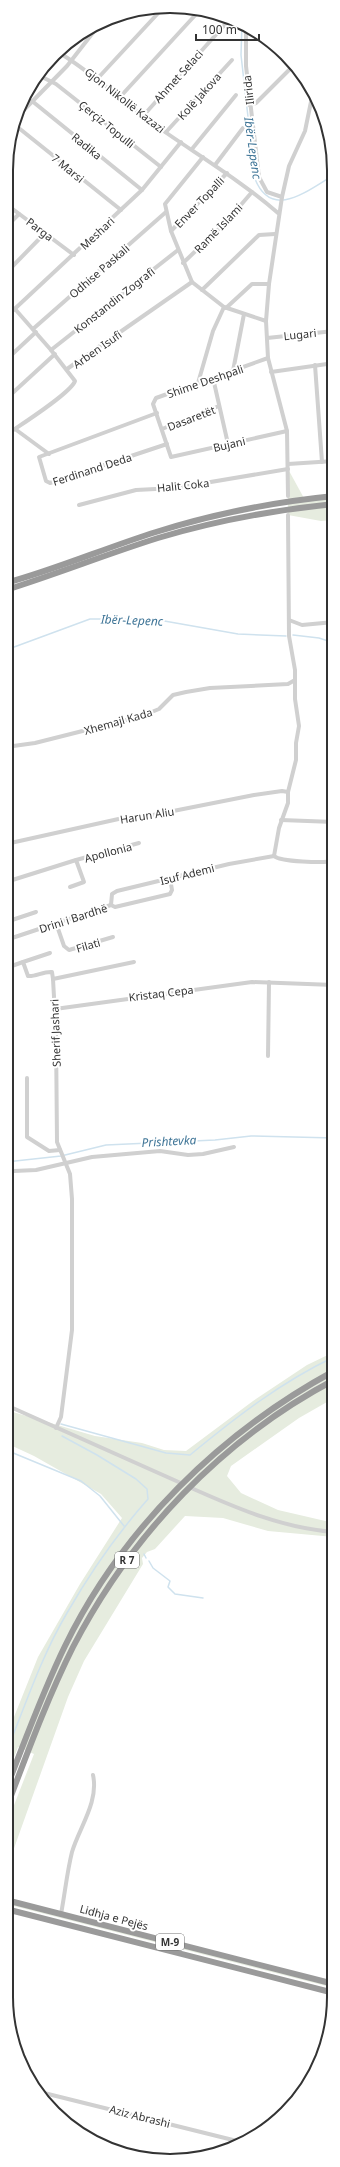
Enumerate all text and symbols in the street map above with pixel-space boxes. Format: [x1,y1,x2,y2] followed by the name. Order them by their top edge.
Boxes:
[196,16,259,42] scale bar
[202,21,237,38] text: 100 m
[150,46,206,106] street label: Ahmet Selaci
[82,64,168,136] street label: Gjon Nikollë Kazazi
[174,69,224,123] street label: Kolë Jakova
[239,74,257,106] street label: Ilirida
[76,97,138,151] street label: Çerçiz Topulli
[240,115,266,181] water label: Ibër-Lepenc
[69,129,105,163] street label: Radika
[49,150,87,186] street label: 7 Marsi
[171,173,227,231] street label: Enver Topalli
[191,200,245,256] street label: Ramë Islami
[77,213,117,253] street label: Meshari
[23,214,57,244] street label: Parga
[66,241,132,301] street label: Odhise Paskali
[71,264,157,336] street label: Konstandin Zografi
[283,325,317,343] street label: Lugari
[70,327,124,371] street label: Arben Isufi
[165,361,245,401] street label: Shime Deshpali
[165,402,217,434] street label: Dasaretët
[211,433,247,455] street label: Bujani
[50,449,134,489] street label: Ferdinand Deda
[156,475,210,495] street label: Halit Coka
[100,610,164,630] water label: Ibër-Lepenc
[82,704,154,738] street label: Xhemajl Kada
[119,803,175,827] street label: Harun Aliu
[83,838,133,866] street label: Apollonia
[158,860,216,888] street label: Isuf Ademi
[37,900,109,936] street label: Drini i Bardhë
[74,934,102,956] street label: Filati
[128,982,194,1004] street label: Kristaq Cepa
[46,999,64,1067] street label: Sherif Jashari
[141,1131,197,1151] water label: Prishtevka
[115,1552,139,1568] road number: R 7
[78,1901,150,1933] street label: Lidhja e Pejës
[156,1934,184,1950] road number: M-9
[108,2101,172,2131] street label: Aziz Abrashi

